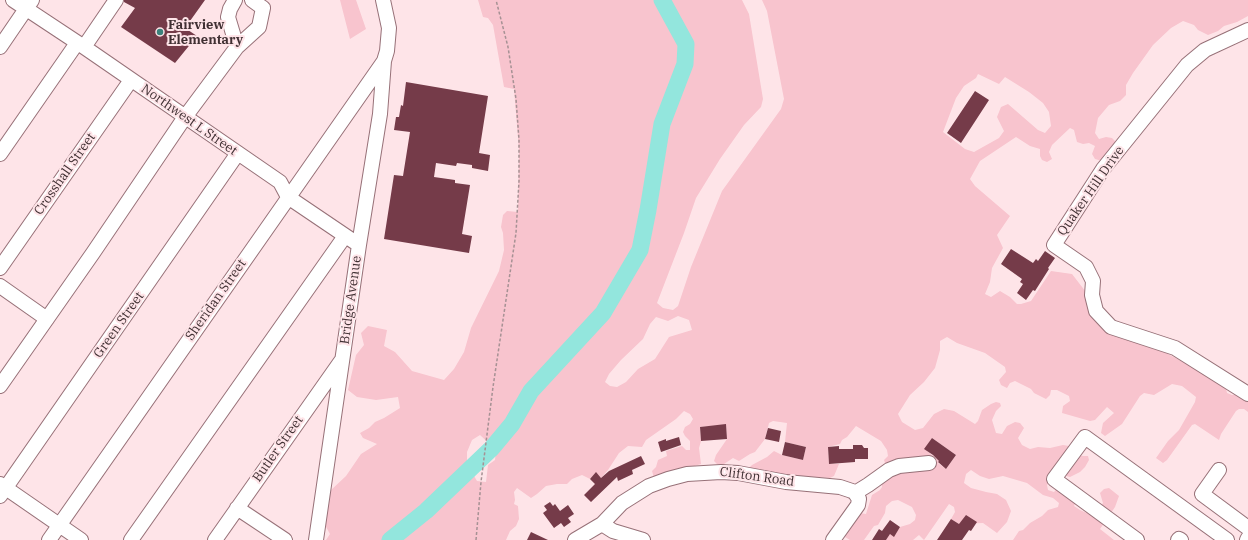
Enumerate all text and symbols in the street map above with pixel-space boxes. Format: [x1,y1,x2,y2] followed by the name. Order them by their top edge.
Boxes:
[168,17,243,48] place label: Fairview Elementary
[155,27,165,37] marker: Fairview Elementary
[138,81,240,159] street label: Northwest L Street
[31,130,99,218] street label: Crosshall Street
[1054,143,1128,239] street label: Quaker Hill Drive
[337,255,365,345] street label: Bridge Avenue
[182,256,250,344] street label: Sheridan Street
[91,289,147,361] street label: Green Street
[249,413,307,485] street label: Butler Street
[719,464,795,490] street label: Clifton Road

